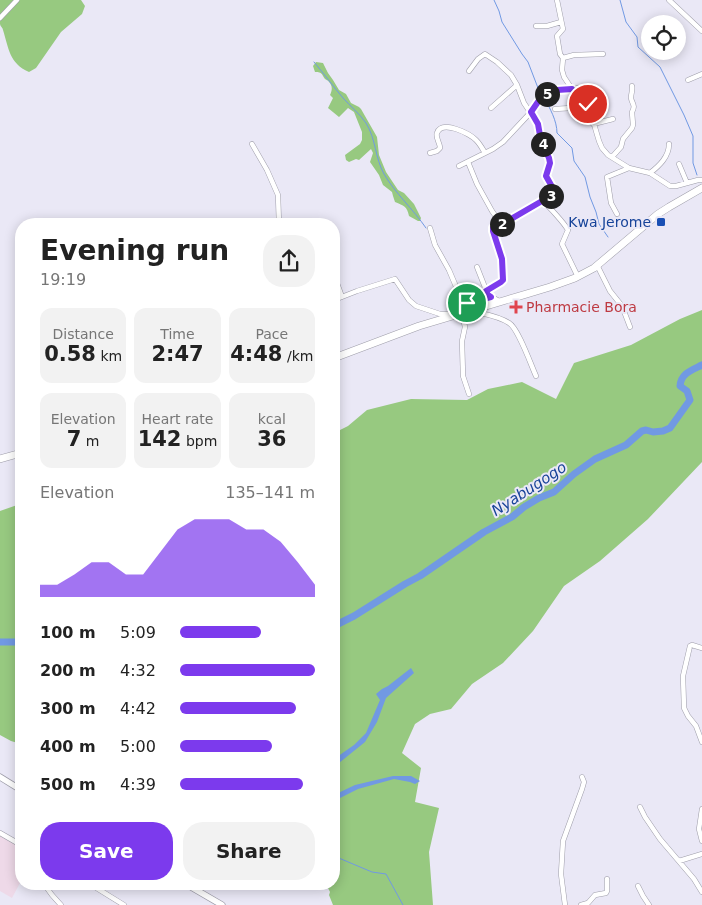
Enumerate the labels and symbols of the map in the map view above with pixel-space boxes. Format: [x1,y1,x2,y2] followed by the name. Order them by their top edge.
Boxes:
[534,82,560,106] pin: 5
[567,83,609,125] pin
[530,132,556,156] pin: 4
[538,184,564,208] pin: 3
[490,212,514,236] pin: 2
[568,214,651,230] place label: Kwa Jerome
[655,216,667,228] marker: Kwa Jerome
[446,282,488,324] pin
[526,299,637,315] place label: Pharmacie Bora
[510,301,522,313] marker: Pharmacie Bora
[488,458,570,520] water label: Nyabugogo

